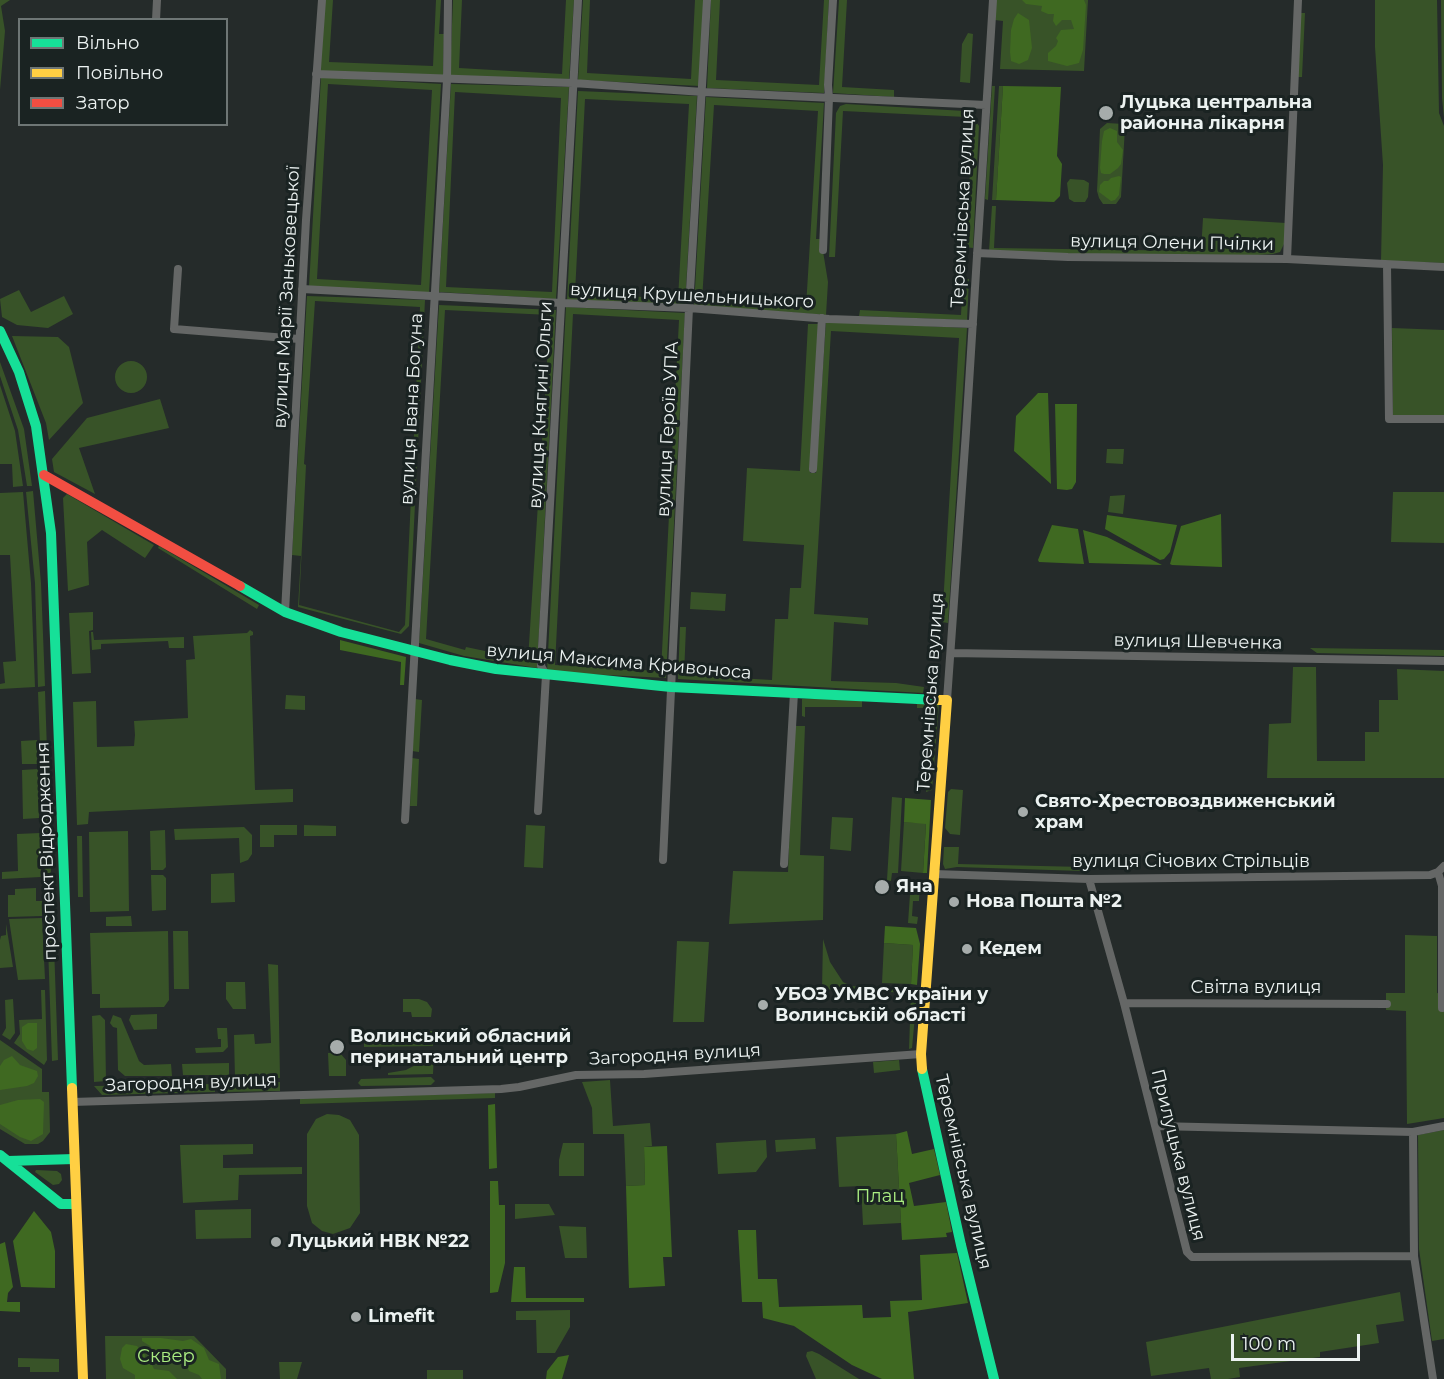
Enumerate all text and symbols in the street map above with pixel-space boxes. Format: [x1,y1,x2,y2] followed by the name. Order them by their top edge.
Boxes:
[18,18,228,126] legend
[76,32,140,54] text: Вільно
[76,62,163,84] text: Повільно
[76,92,130,114] text: Затор
[1120,92,1312,134] place label: Луцька центральна районна лікарня
[1097,104,1115,122] marker: Луцька центральна районна лікарня
[947,108,979,308] street label: Теремнівська вулиця
[269,165,305,429] street label: вулиця Марії Заньковецької
[1070,230,1274,256] street label: вулиця Олени Пчілки
[570,279,814,313] street label: вулиця Крушельницького
[525,301,557,509] street label: вулиця Княгині Ольги
[396,312,428,506] street label: вулиця Івана Богуна
[653,341,683,517] street label: вулиця Героїв УПА
[913,592,949,792] street label: Теремнівська вулиця
[1113,630,1283,654] street label: вулиця Шевченка
[486,640,752,684] street label: вулиця Максима Кривоноса
[32,741,62,961] street label: проспект Відродження
[1035,791,1335,834] place label: Свято-Хрестовоздвиженський храм
[1016,805,1030,819] marker: Свято-Хрестовоздвиженський храм
[1072,851,1310,873] street label: вулиця Січових Стрільців
[896,876,933,898] place label: Яна
[873,878,891,896] marker: Яна
[966,891,1122,913] place label: Нова Пошта №2
[947,895,961,909] marker: Нова Пошта №2
[979,938,1042,960] place label: Кедем
[960,942,974,956] marker: Кедем
[1191,977,1321,999] street label: Світла вулиця
[775,984,988,1026] place label: УБОЗ УМВС України у Волинськiй області
[756,998,770,1012] marker: УБОЗ УМВС України у Волинськiй області
[350,1026,571,1068] place label: Волинський обласний перинатальний центр
[328,1038,346,1056] marker: Волинський обласний перинатальний центр
[589,1040,761,1070] street label: Загородня вулиця
[1146,1067,1210,1243] street label: Прилуцька вулиця
[105,1069,277,1097] street label: Загородня вулиця
[930,1072,996,1272] street label: Теремнівська вулиця
[855,1186,905,1208] park label: Плац
[288,1231,469,1253] place label: Луцький НВК №22
[269,1235,283,1249] marker: Луцький НВК №22
[368,1306,435,1328] place label: Limefit
[349,1310,363,1324] marker: Limefit
[1234,1322,1363,1360] scale bar
[1242,1333,1296,1355] text: 100 m
[137,1346,195,1368] park label: Сквер

